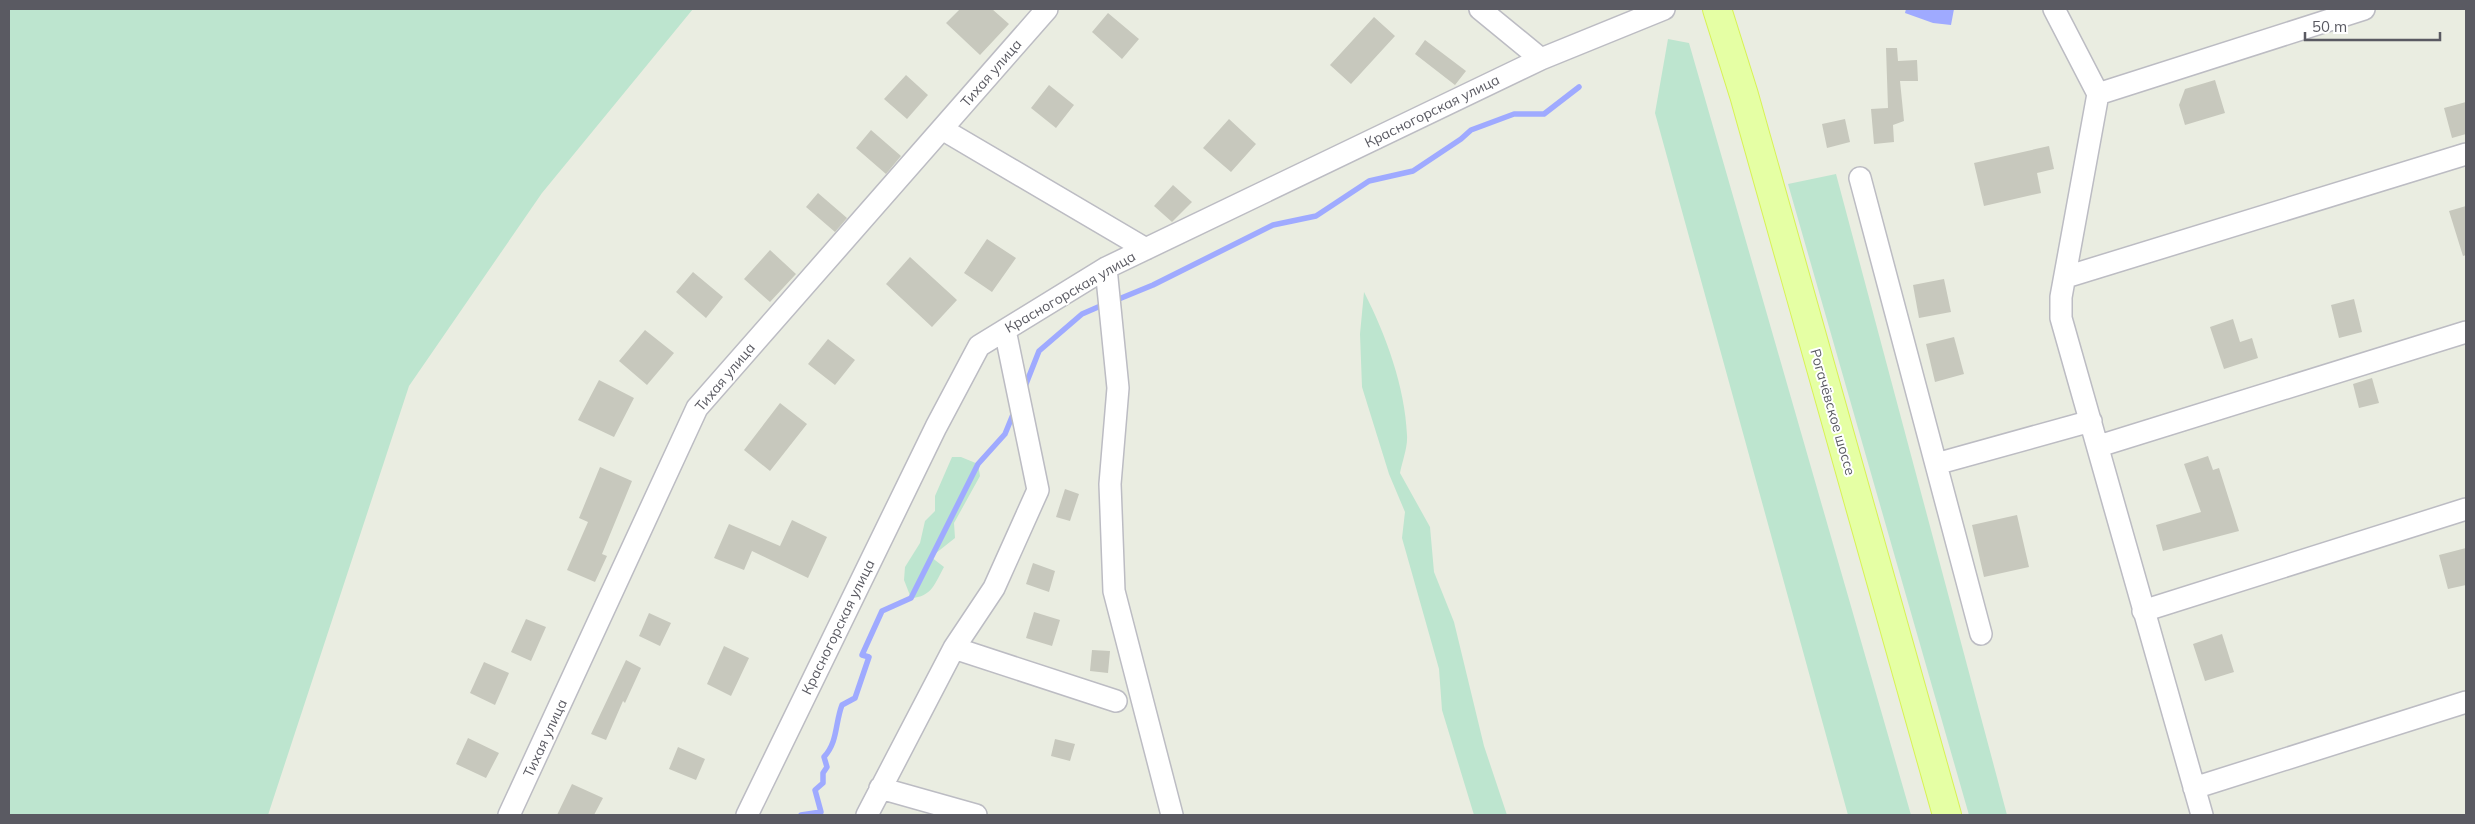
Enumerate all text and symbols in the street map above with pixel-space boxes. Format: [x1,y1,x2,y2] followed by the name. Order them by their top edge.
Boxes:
[2305,10,2440,42] scale bar
[2312,17,2347,36] text: 50 m
[957,35,1025,111] street label: Тихая улица
[1362,70,1502,152] street label: Красногорская улица
[1001,247,1139,337] street label: Красногорская улица
[691,339,759,415] street label: Тихая улица
[1806,347,1860,478] street label: Рогачёвское шоссе
[797,557,879,697] street label: Красногорская улица
[519,696,571,780] street label: Тихая улица

